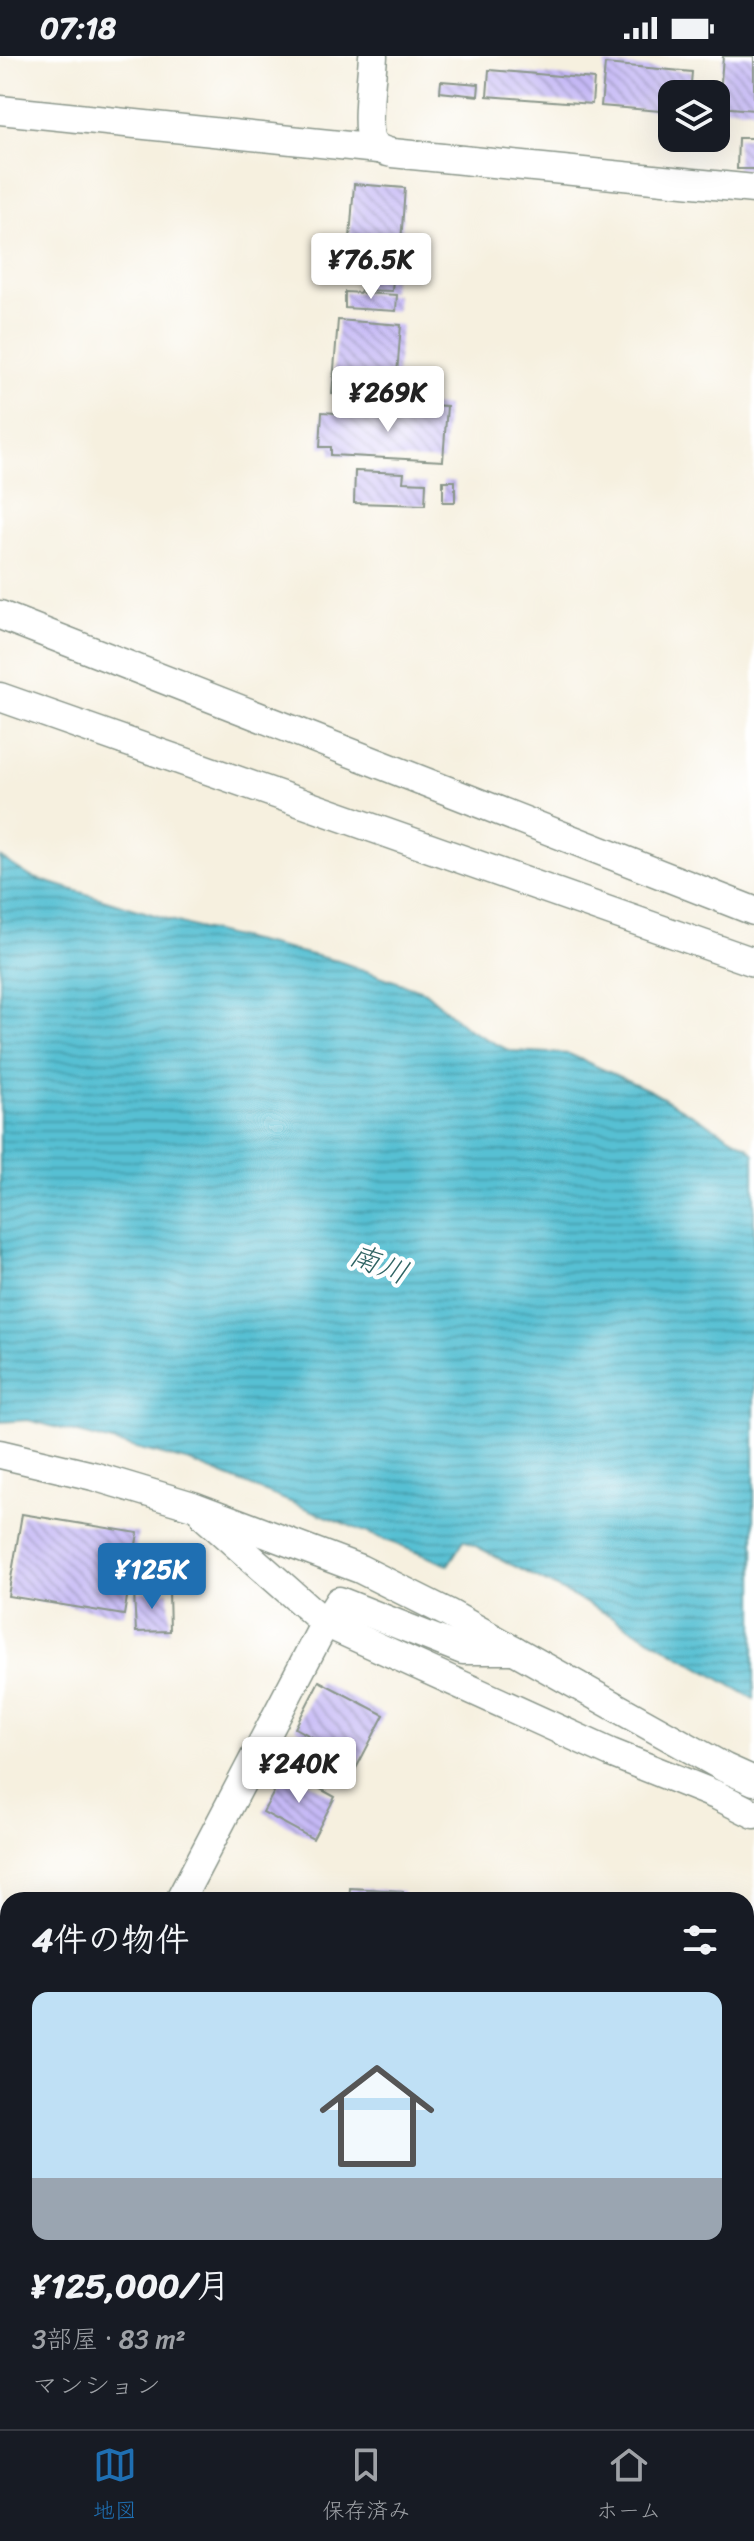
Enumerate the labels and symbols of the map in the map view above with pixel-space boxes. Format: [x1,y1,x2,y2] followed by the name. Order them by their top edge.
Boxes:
[306,233,436,301] pin: ¥76.5K
[332,366,444,434] pin: ¥269K
[341,1228,417,1300] water label: 南川
[96,1543,208,1611] pin: ¥125K
[243,1737,355,1805] pin: ¥240K

